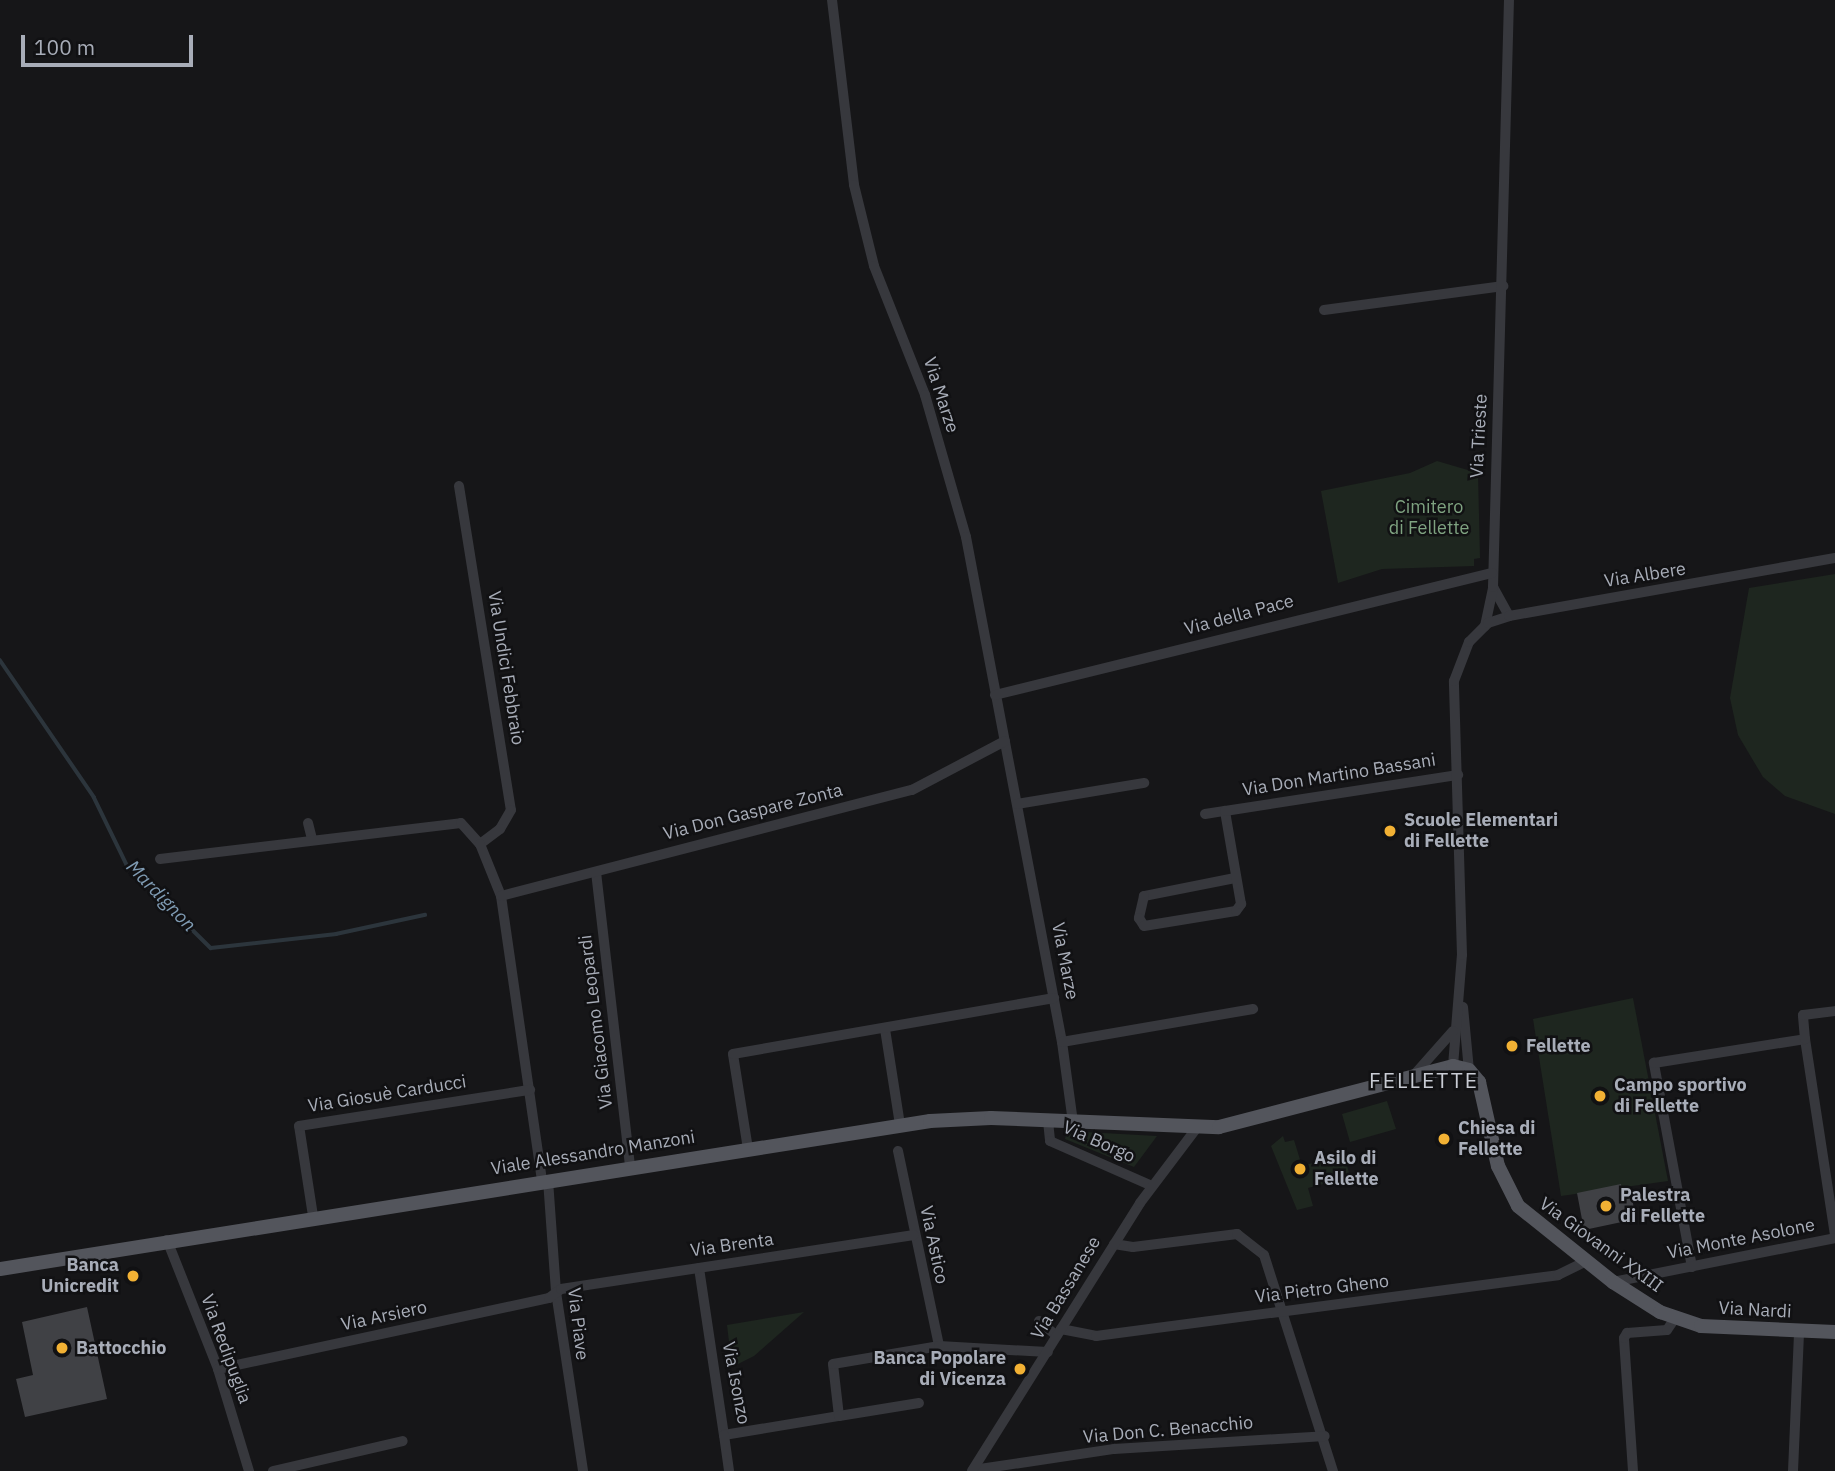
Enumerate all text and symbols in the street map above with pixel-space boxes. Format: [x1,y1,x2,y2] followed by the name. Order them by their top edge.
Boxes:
[24,21,196,65] scale bar
[34,33,95,61] text: 100 m
[919,354,963,436] street label: Via Marze
[1466,393,1492,479] street label: Via Trieste
[1389,497,1469,540] park label: Cimitero di Fellette
[1603,558,1687,592] street label: Via Albere
[483,589,529,747] street label: Via Undici Febbraio
[1182,590,1296,640] street label: Via della Pace
[1241,749,1437,801] street label: Via Don Martino Bassani
[661,779,845,845] street label: Via Don Gaspare Zonta
[1404,810,1558,852] place label: Scuole Elementari di Fellette
[1382,823,1398,839] marker: Scuole Elementari di Fellette
[121,856,201,936] water label: Mardignon
[1047,921,1083,1001] street label: Via Marze
[575,934,617,1110] street label: Via Giacomo Leopardi
[1526,1035,1591,1057] place label: Fellette
[1504,1038,1520,1054] marker: Fellette
[1370,1067,1478,1093] district label: FELLETTE
[306,1071,468,1117] street label: Via Giosuè Carducci
[1614,1075,1747,1118] place label: Campo sportivo di Fellette
[1592,1088,1608,1104] marker: Campo sportivo di Fellette
[1060,1117,1138,1167] street label: Via Borgo
[1458,1118,1535,1160] place label: Chiesa di Fellette
[489,1126,697,1180] street label: Viale Alessandro Manzoni
[1436,1131,1452,1147] marker: Chiesa di Fellette
[1314,1148,1379,1190] place label: Asilo di Fellette
[1292,1161,1308,1177] marker: Asilo di Fellette
[1620,1185,1705,1228] place label: Palestra di Fellette
[1535,1193,1667,1297] street label: Via Giovanni XXIII
[1598,1198,1614,1214] marker: Palestra di Fellette
[915,1204,953,1286] street label: Via Astico
[1665,1214,1817,1264] street label: Via Monte Asolone
[689,1228,775,1262] street label: Via Brenta
[1027,1233,1105,1343] street label: Via Bassanese
[41,1255,119,1298] place label: Banca Unicredit
[125,1268,141,1284] marker: Banca Unicredit
[1254,1270,1390,1308] street label: Via Pietro Gheno
[563,1287,593,1361] street label: Via Piave
[196,1291,256,1407] street label: Via Redipuglia
[339,1296,429,1336] street label: Via Arsiero
[1718,1297,1792,1323] street label: Via Nardi
[76,1337,166,1359] place label: Battocchio
[54,1340,70,1356] marker: Battocchio
[717,1340,755,1426] street label: Via Isonzo
[874,1348,1006,1390] place label: Banca Popolare di Vicenza
[1012,1361,1028,1377] marker: Banca Popolare di Vicenza
[1082,1412,1254,1448] street label: Via Don C. Benacchio

